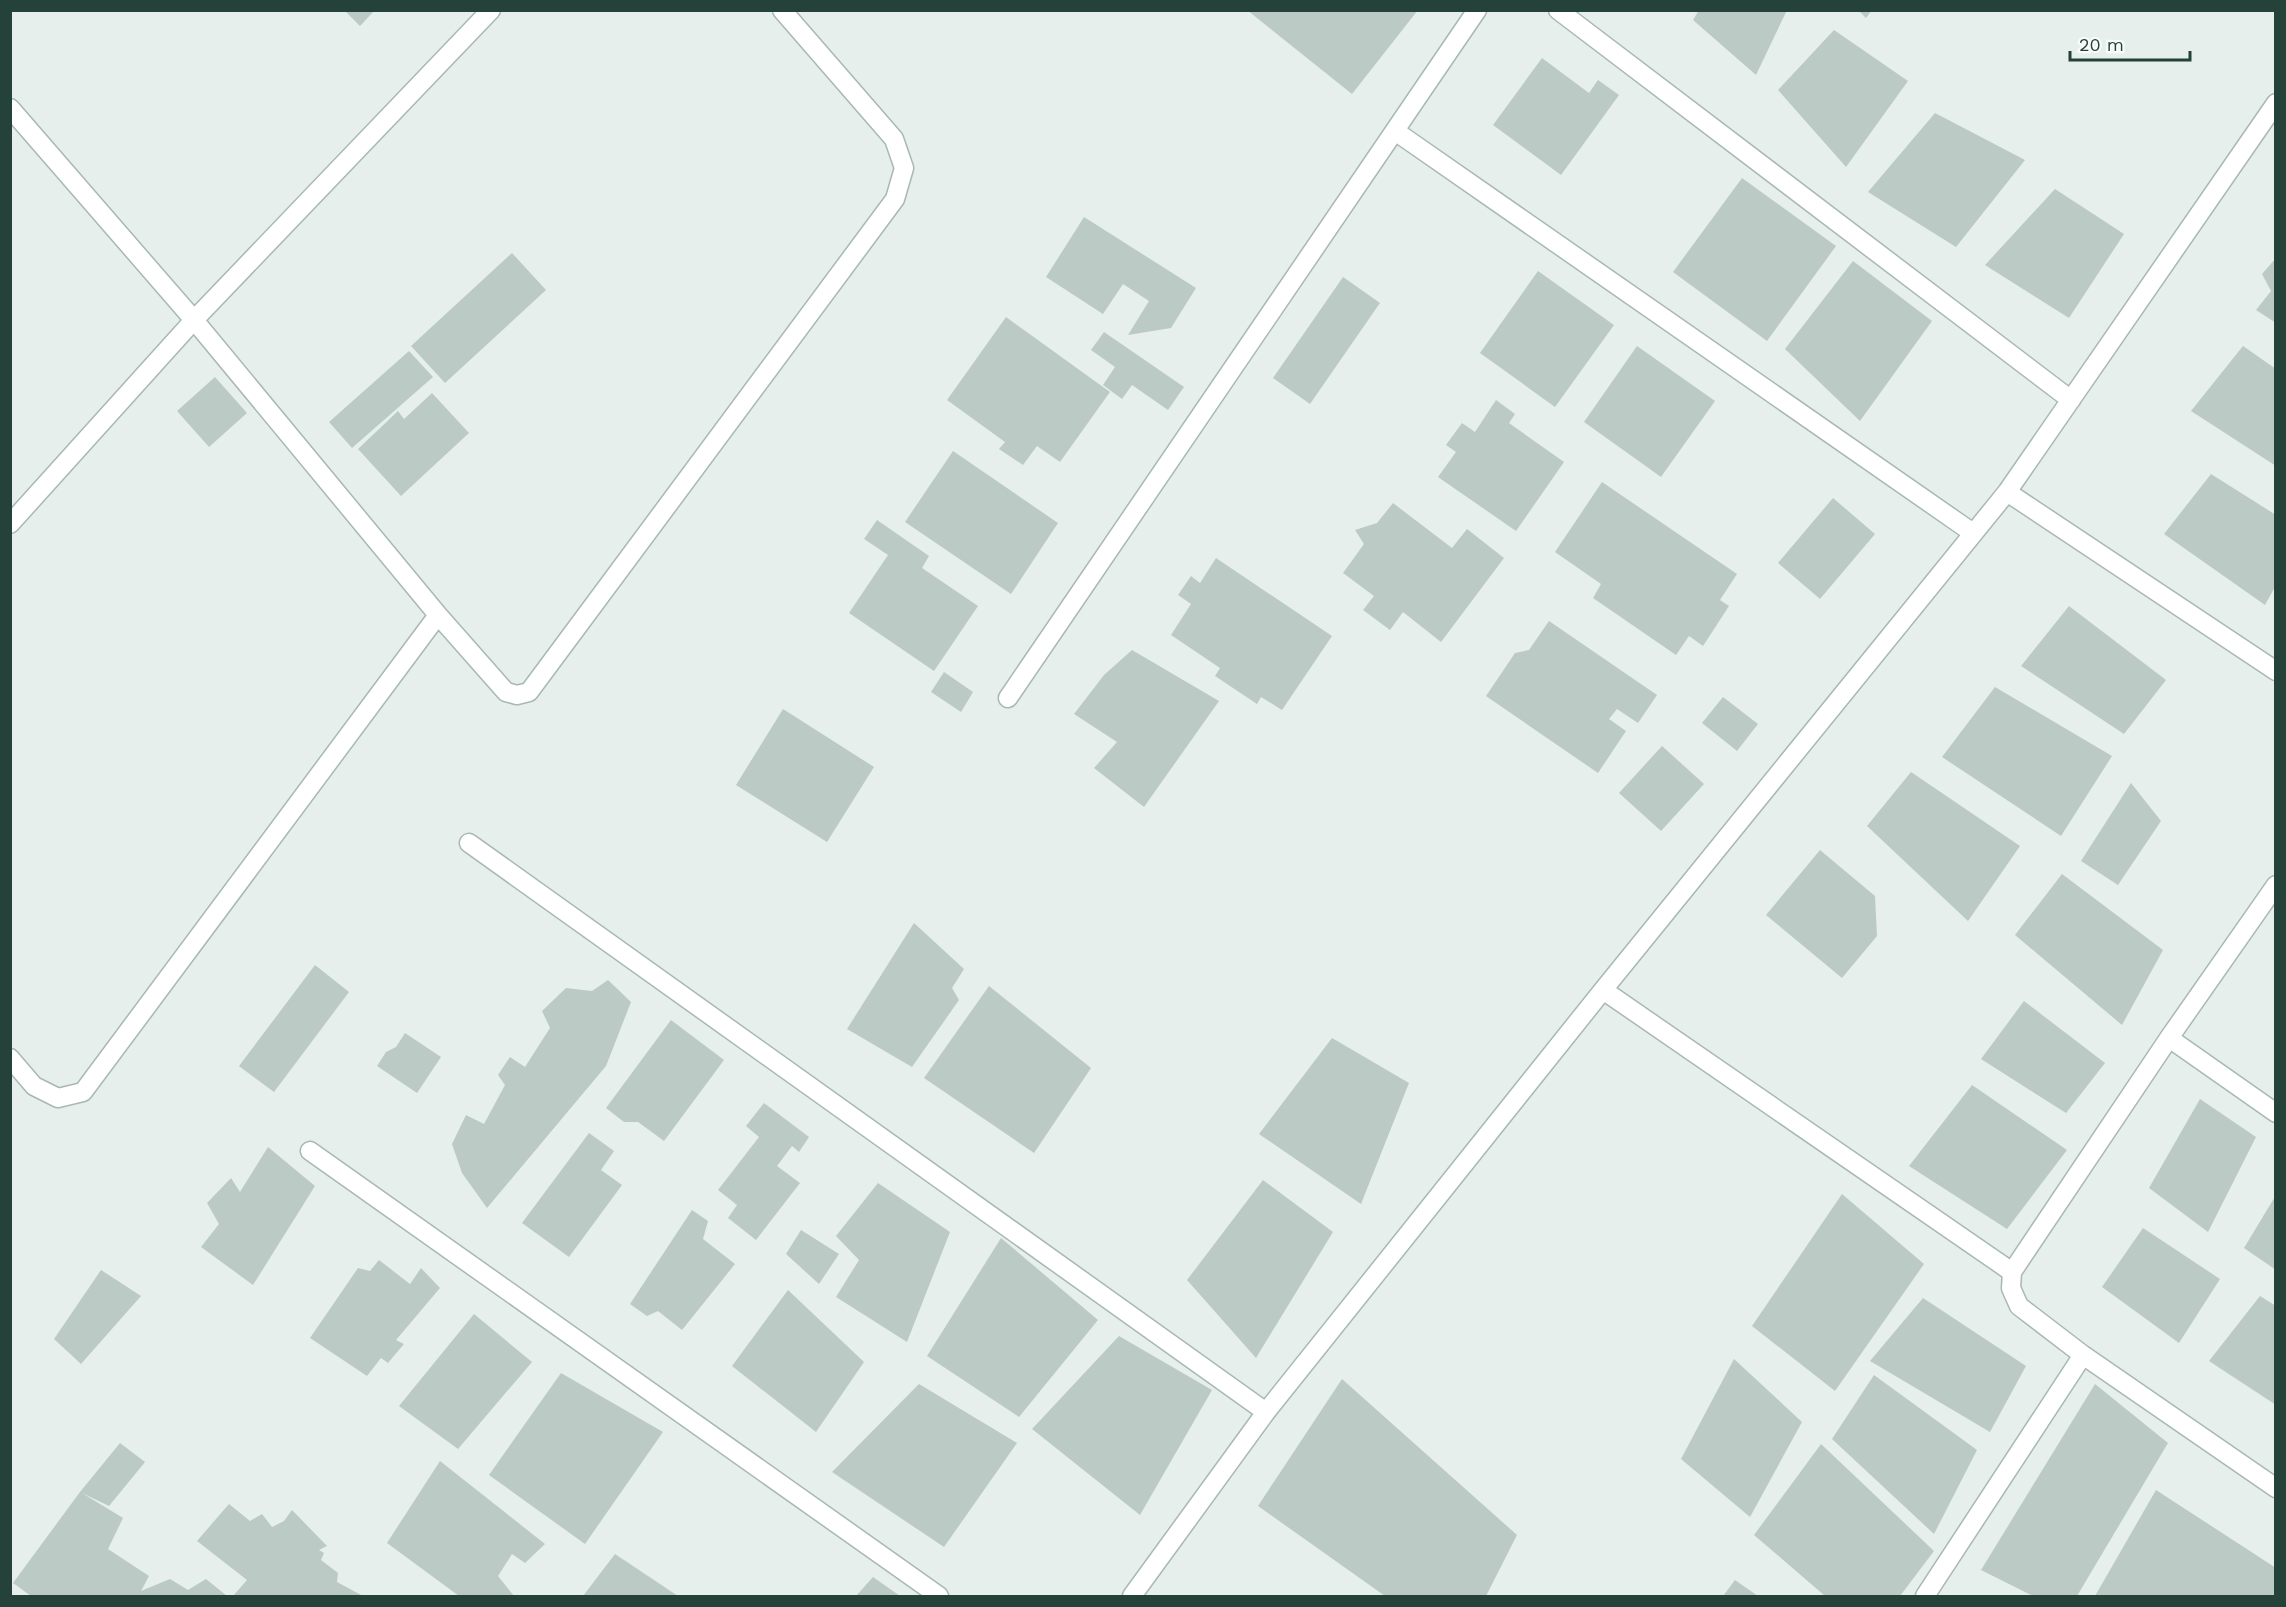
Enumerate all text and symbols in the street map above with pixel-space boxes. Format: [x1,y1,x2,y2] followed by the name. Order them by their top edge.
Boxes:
[2070,24,2190,62] scale bar
[2079,34,2124,55] text: 20 m

